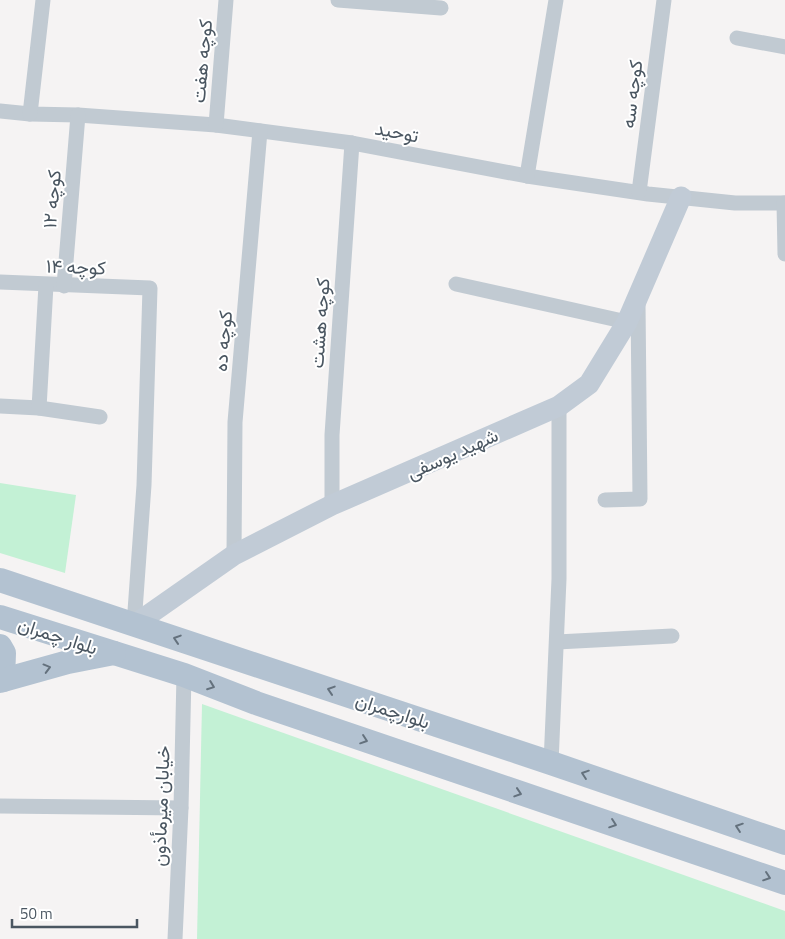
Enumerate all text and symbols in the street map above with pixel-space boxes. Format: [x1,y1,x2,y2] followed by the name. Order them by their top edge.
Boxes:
[183,18,219,104] street label: کوچه هفت
[612,58,650,130] street label: کوچه سه
[373,113,422,149] street label: توحید
[34,168,68,230] street label: کوچه ۱۲
[46,250,106,282] street label: کوچه ۱۴
[301,277,337,369] street label: کوچه هشت
[205,309,239,373] street label: کوچه ده
[401,420,503,486] street label: شهید یوسفی
[14,609,102,661] street label: بلوار چمران
[173,635,182,645] one-way arrow
[42,663,51,674] one-way arrow
[206,679,215,690] one-way arrow
[352,684,434,736] street label: بلوارچمران
[328,686,336,696] one-way arrow
[360,734,368,744] one-way arrow
[143,745,177,867] street label: خیابان میرمأذون
[581,770,590,780] one-way arrow
[513,787,522,797] one-way arrow
[608,818,617,828] one-way arrow
[735,823,744,833] one-way arrow
[762,871,770,881] one-way arrow
[12,896,138,928] scale bar
[20,902,53,925] text: 50 m

